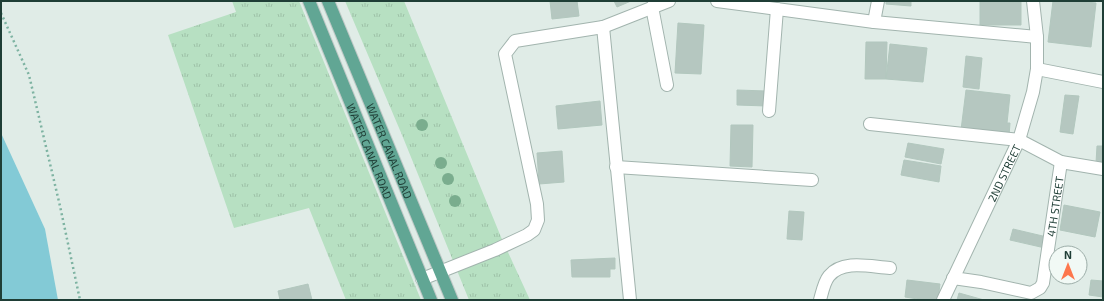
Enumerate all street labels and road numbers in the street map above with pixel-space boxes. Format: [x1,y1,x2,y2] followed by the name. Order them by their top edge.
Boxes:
[345,100,395,200] street label: WATER CANAL ROAD
[365,100,417,200] street label: WATER CANAL ROAD
[984,141,1023,203] street label: 2ND STREET
[1043,175,1065,238] street label: 4TH STREET

